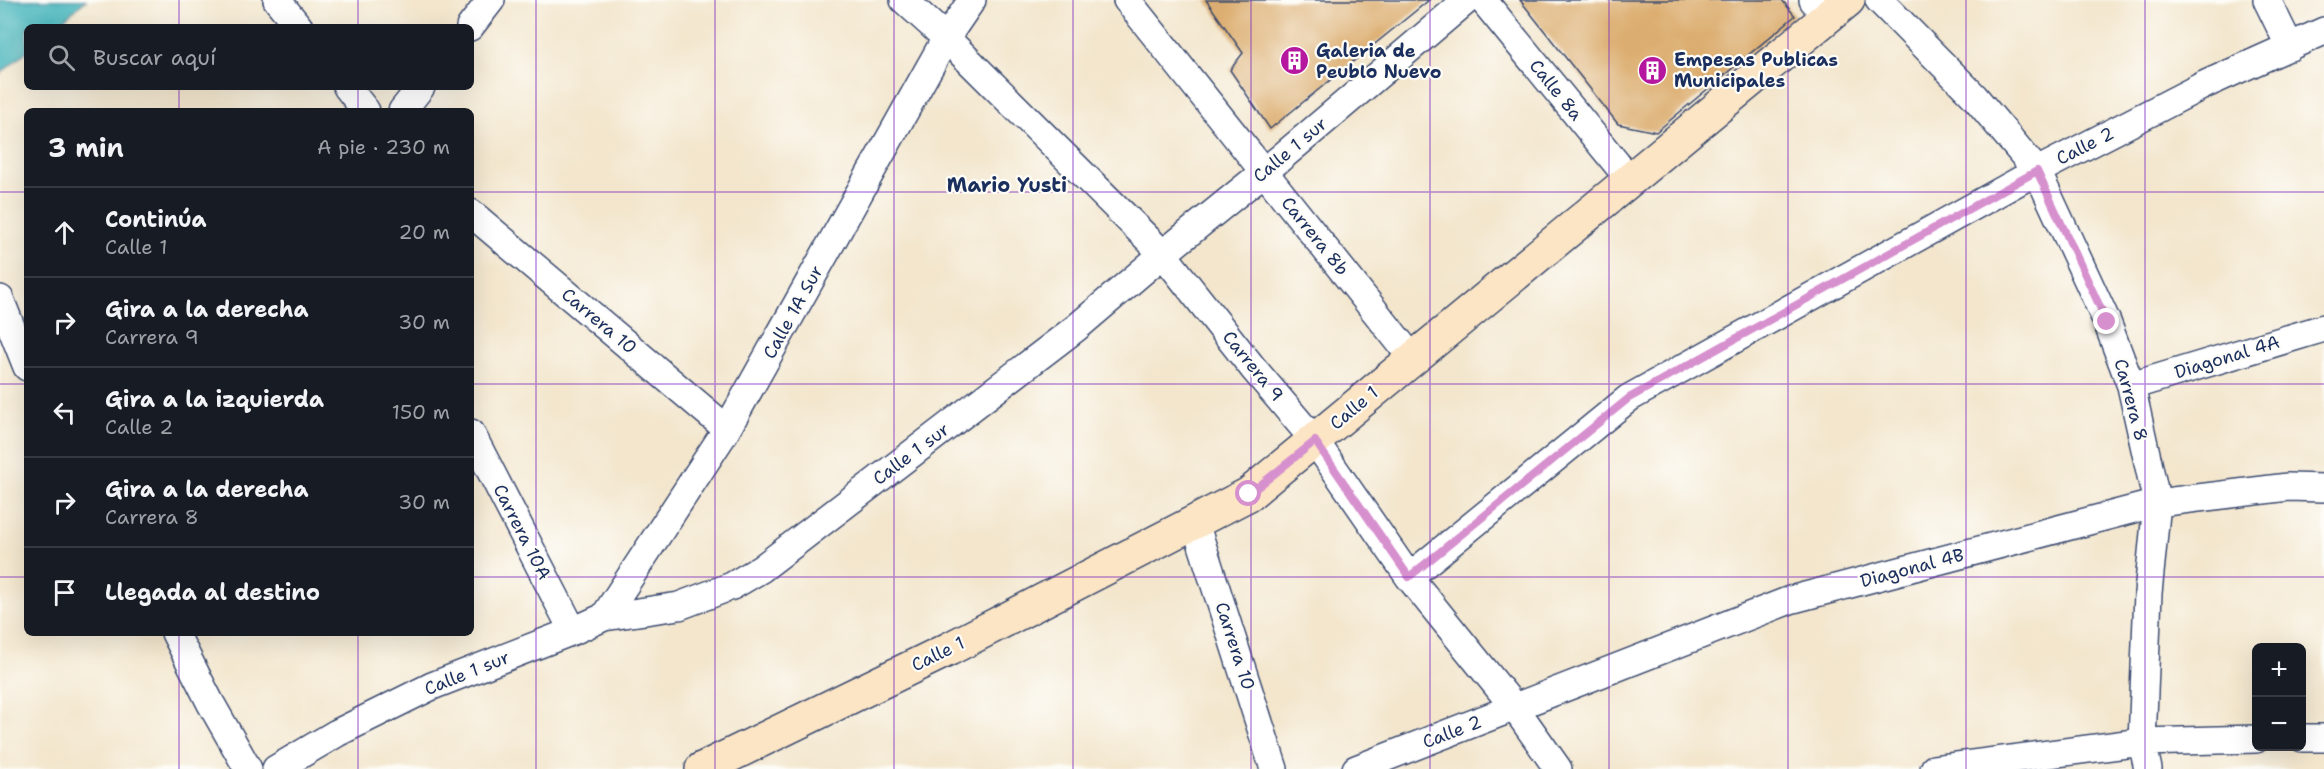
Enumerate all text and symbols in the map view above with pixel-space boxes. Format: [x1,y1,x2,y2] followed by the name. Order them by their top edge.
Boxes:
[24,24,474,90] search box
[1316,39,1442,84] place label: Galeria de Peublo Nuevo
[45,41,78,74] icon: search
[93,43,216,72] text: Buscar aquí
[1279,45,1311,77] building icon: Galeria de Peublo Nuevo
[1674,48,1838,93] place label: Empesas Publicas Municipales
[1524,54,1588,126] street label: Calle 8a
[1637,54,1669,86] building icon: Empesas Publicas Municipales
[1248,112,1332,188] street label: Calle 1 sur
[2052,121,2118,171] street label: Calle 2
[48,130,124,165] text: 3 min
[317,134,450,160] text: A pie · 230 m
[947,172,1067,198] district label: Mario Yusti
[1276,192,1354,280] street label: Carrera 8b
[105,205,207,234] text: Continúa
[48,216,81,249] icon: ahead
[399,219,450,245] text: 20 m
[105,234,168,260] text: Calle 1
[757,261,829,363] street label: Calle 1A Sur
[556,282,642,360] street label: Carrera 10
[105,295,309,324] text: Gira a la derecha
[48,306,81,339] icon: right
[2093,308,2119,334] route end
[398,309,450,335] text: 30 m
[105,324,199,350] text: Carrera 9
[1217,326,1289,406] street label: Carrera 9
[2171,330,2283,384] street label: Diagonal 4A
[2108,356,2154,444] street label: Carrera 8
[1325,381,1383,435] street label: Calle 1
[105,385,324,414] text: Gira a la izquierda
[48,396,81,429] icon: left
[392,399,450,425] text: 150 m
[105,414,173,440] text: Calle 2
[868,417,954,491] street label: Calle 1 sur
[105,475,309,504] text: Gira a la derecha
[488,480,556,584] street label: Carrera 10A
[1235,480,1261,506] route start
[48,486,81,519] icon: right
[398,489,450,515] text: 30 m
[105,504,199,530] text: Carrera 8
[1858,543,1966,593] street label: Diagonal 4B
[48,576,81,609] icon: arrive
[105,578,320,607] text: Llegada al destino
[1209,599,1261,693] street label: Carrera 10
[907,631,969,677] street label: Calle 1
[2252,643,2306,751] map controls
[2252,643,2306,697] button: +
[421,645,513,701] street label: Calle 1 sur
[2252,697,2306,751] button: −
[1419,710,1485,754] street label: Calle 2

